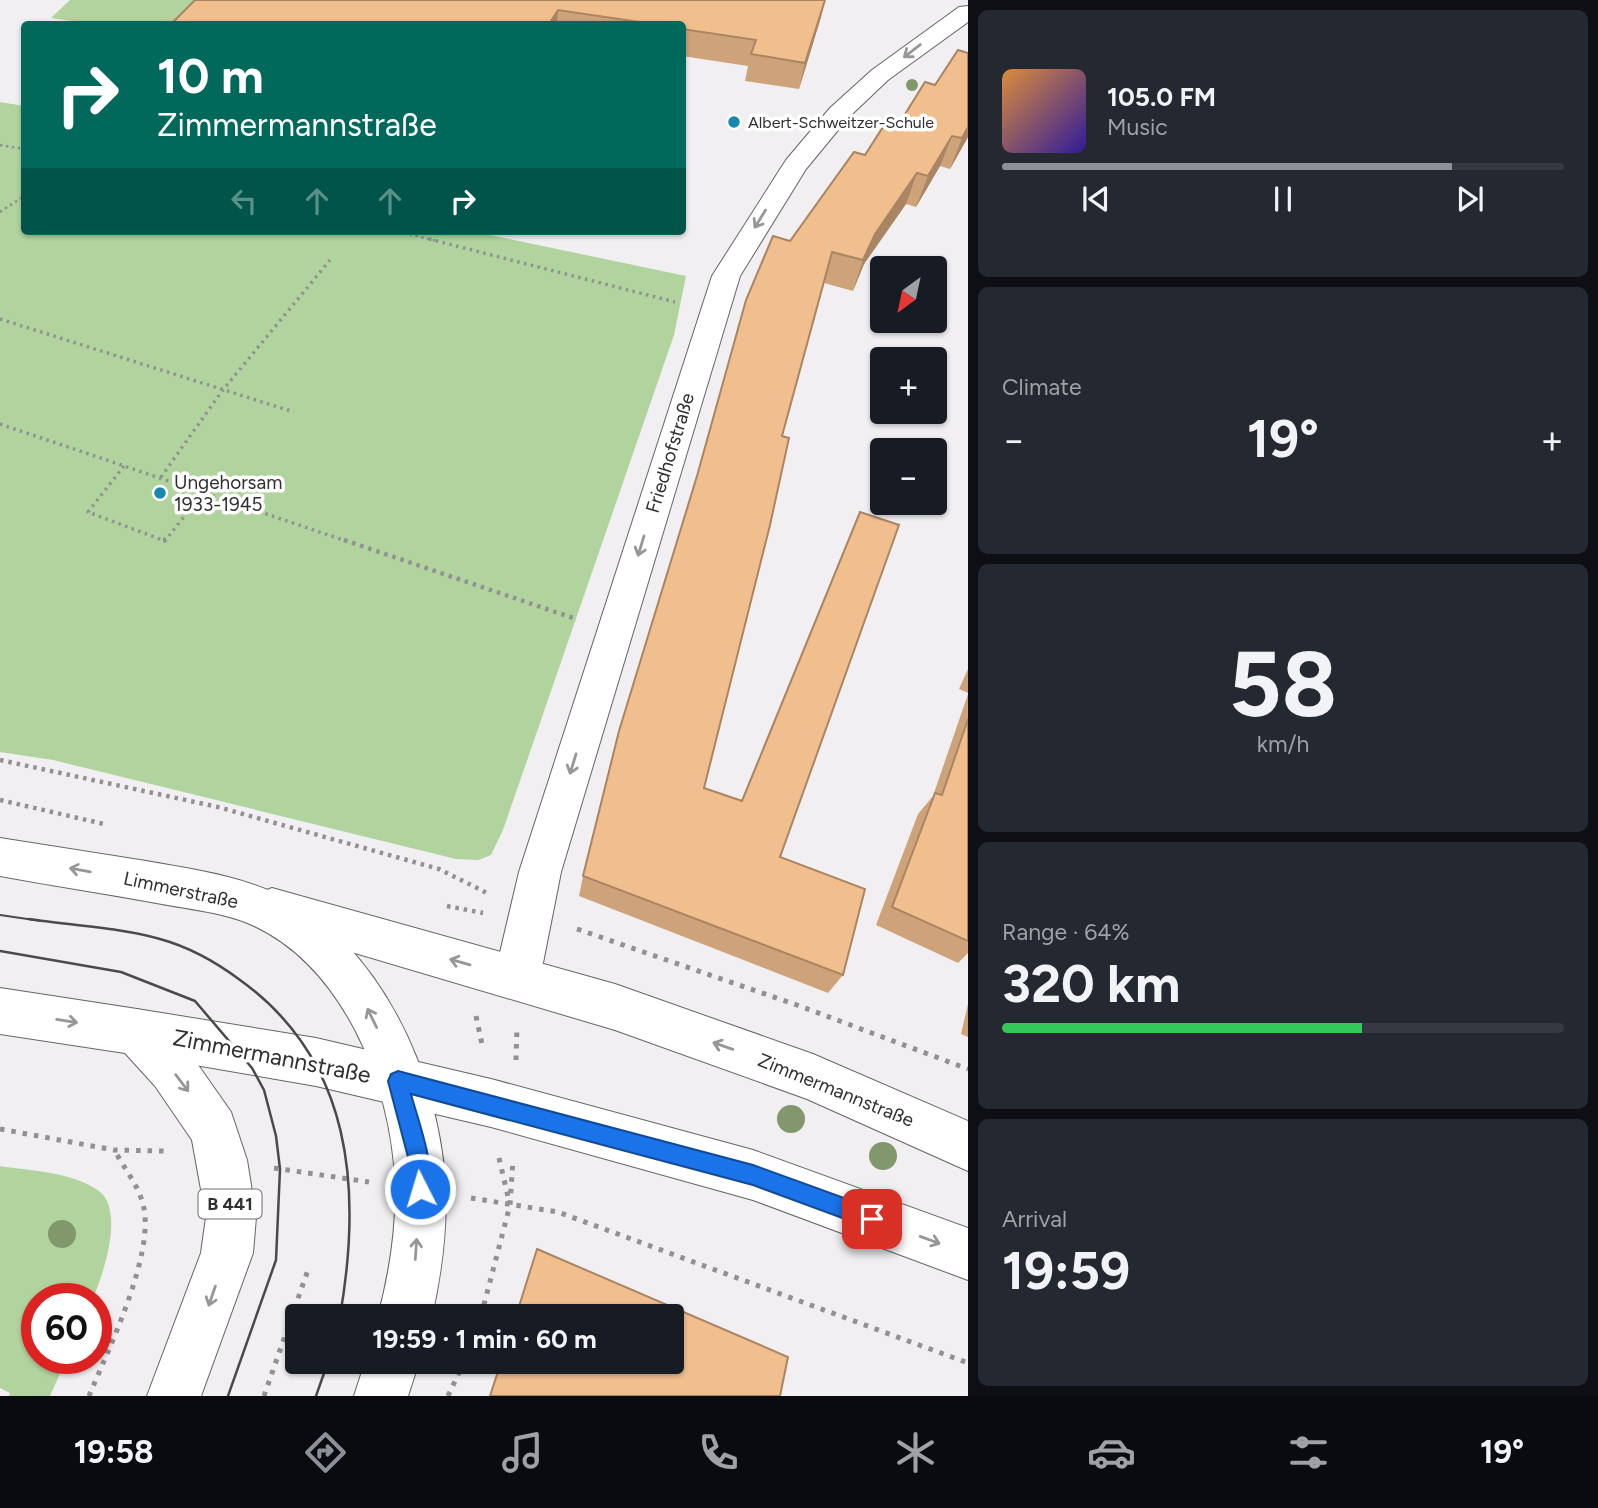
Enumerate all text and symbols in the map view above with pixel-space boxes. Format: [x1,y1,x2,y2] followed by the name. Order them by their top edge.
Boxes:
[903,44,921,59] one-way arrow
[157,46,264,105] text: 10 m
[42,49,133,140] icon: right
[1107,81,1216,113] text: 105.0 FM
[157,106,437,144] text: Zimmermannstraße
[748,113,934,132] place label: Albert-Schweitzer-Schule
[1107,113,1168,141] text: Music
[726,114,742,130] marker: Albert-Schweitzer-Schule
[1077,180,1115,218] icon: previous
[1264,180,1302,218] icon: pause
[1451,180,1489,218] icon: next
[225,182,263,220] icon: left
[298,182,336,220] icon: ahead
[371,182,409,220] icon: ahead
[444,182,482,220] icon: right
[753,209,768,228] one-way arrow
[870,256,947,332] north arrow
[870,256,947,515] map controls
[870,347,947,424] button: +
[1002,373,1081,401] text: Climate
[641,390,699,516] street label: Friedhofstraße
[1247,408,1319,470] text: 19°
[1002,417,1026,463] text: −
[1540,417,1564,463] text: +
[870,438,947,515] button: −
[174,471,282,516] place label: Ungehorsam 1933-1945
[152,485,168,501] marker: Ungehorsam 1933-1945
[633,535,646,557] one-way arrow
[1229,630,1337,739] text: 58
[1257,730,1309,758] text: km/h
[566,752,579,774] one-way arrow
[69,863,91,876] one-way arrow
[122,867,240,913] street label: Limmerstraße
[1002,918,1130,946] text: Range · 64%
[1002,953,1180,1015] text: 320 km
[449,955,472,968] one-way arrow
[364,1008,378,1029] one-way arrow
[56,1015,78,1028] one-way arrow
[171,1023,373,1089] street label: Zimmermannstraße
[713,1039,735,1051] one-way arrow
[755,1048,917,1132] street label: Zimmermannstraße
[175,1073,190,1091] one-way arrow
[383,1152,457,1226] position arrow
[842,1189,902,1249] pin
[198,1190,262,1218] road number: B 441
[853,1200,891,1238] icon: arrive
[1002,1205,1067,1233] text: Arrival
[918,1234,940,1247] one-way arrow
[410,1238,423,1261] one-way arrow
[1002,1240,1130,1302] text: 19:59
[21,1283,112,1374] speed limit sign: 60
[205,1284,217,1306] one-way arrow
[372,1323,597,1355] text: 19:59 · 1 min · 60 m
[301,1428,350,1477] icon: directions
[498,1428,547,1477] icon: music
[694,1428,743,1477] icon: phone
[891,1428,940,1477] icon: climate
[1087,1428,1136,1477] icon: car
[1284,1428,1333,1477] icon: filters
[74,1433,154,1471] text: 19:58
[1480,1433,1524,1471] text: 19°

